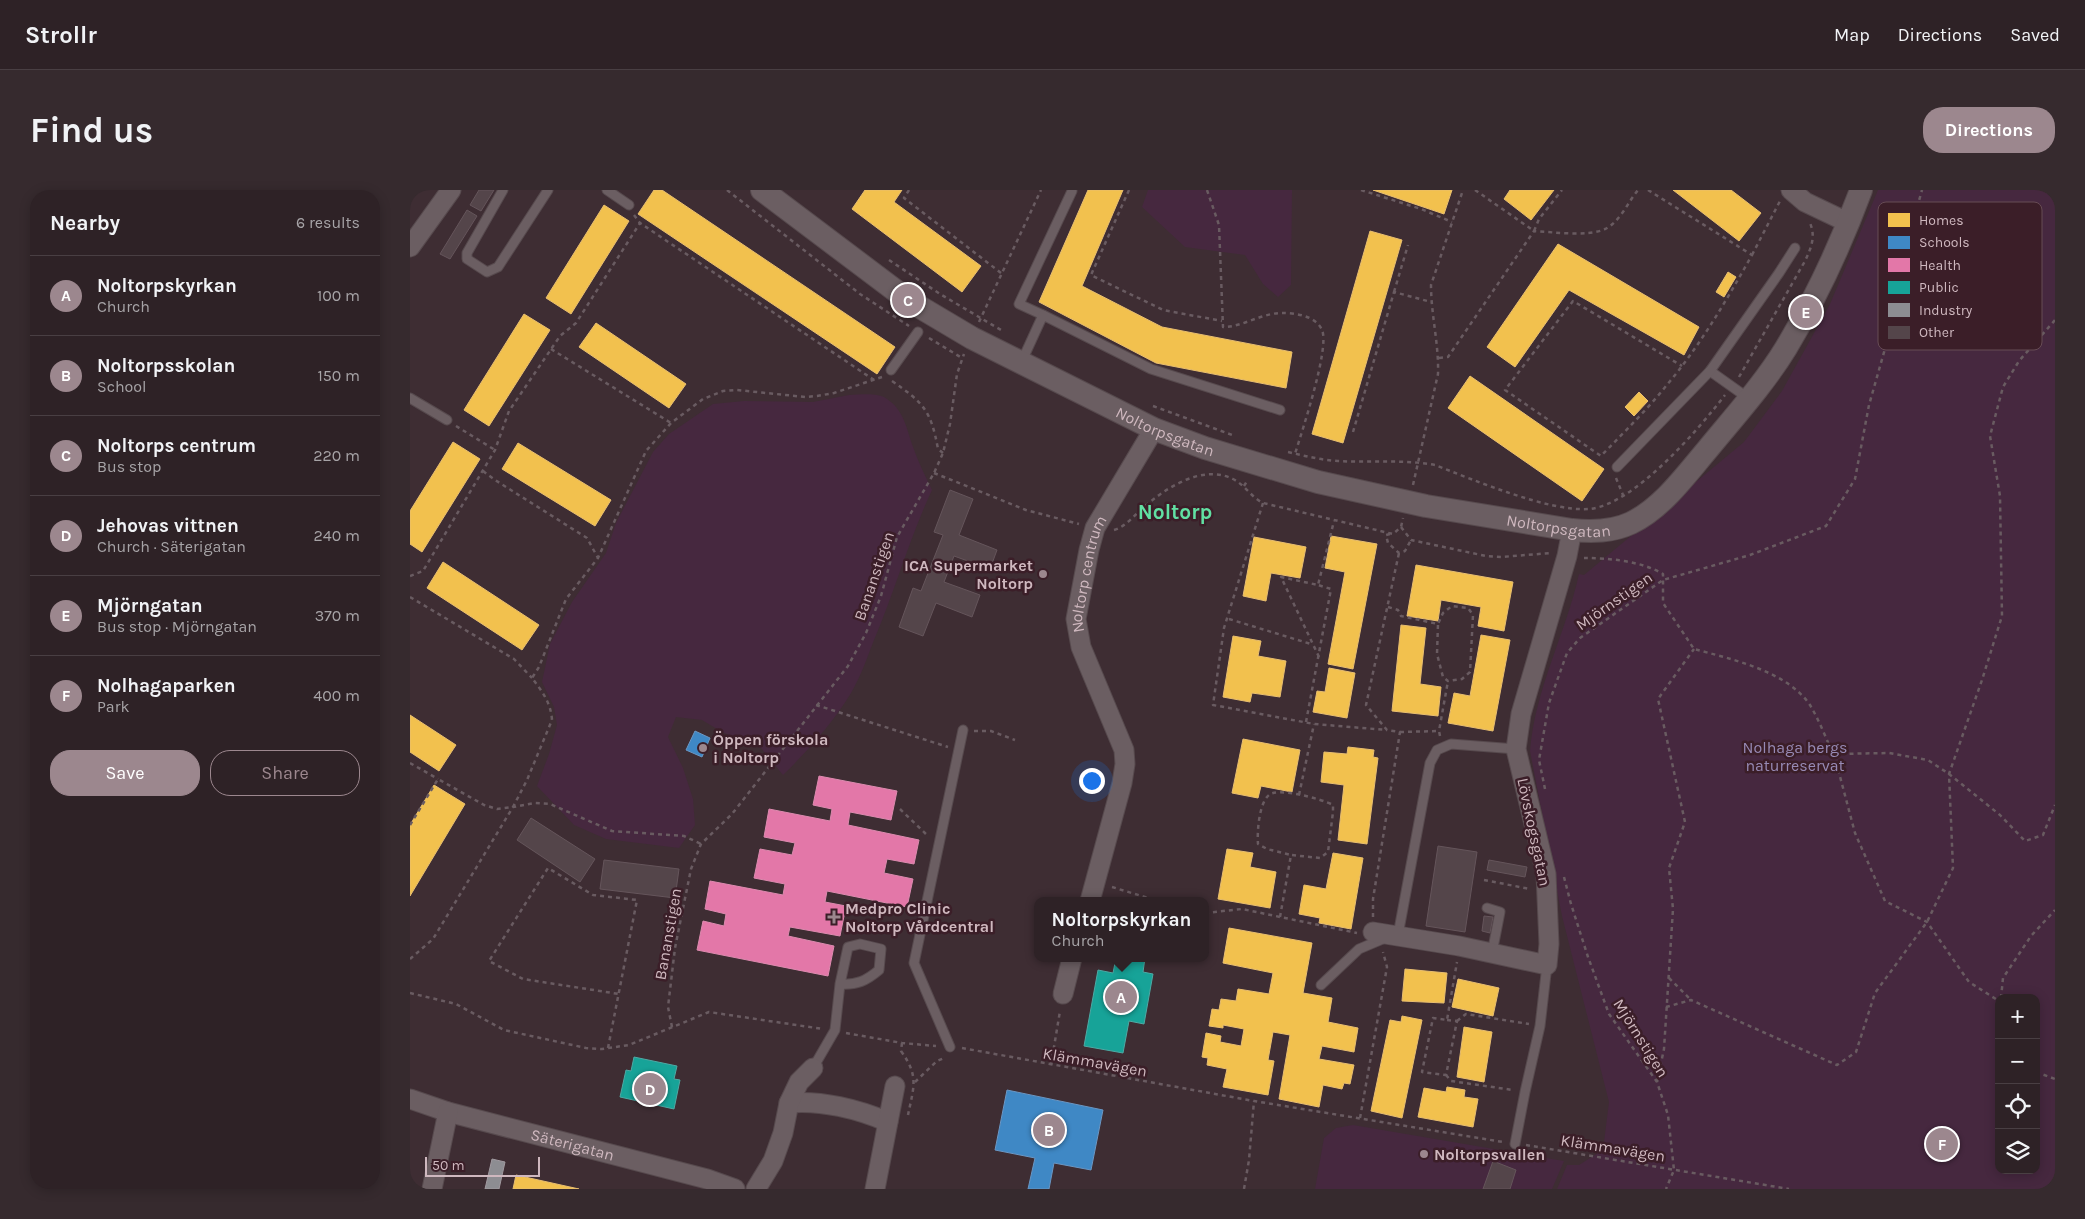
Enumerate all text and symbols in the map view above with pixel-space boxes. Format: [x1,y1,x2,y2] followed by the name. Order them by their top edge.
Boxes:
[25,21,97,49] text: Strollr
[1834,24,1870,46] text: Map
[1898,24,1982,46] text: Directions
[2010,24,2060,46] text: Saved
[1923,107,2055,153] button: Directions
[30,110,153,151] text: Find us
[1878,202,2042,350] legend
[50,211,120,235] text: Nearby
[1919,212,1964,229] text: Homes
[296,213,360,232] text: 6 results
[1919,234,1970,251] text: Schools
[1919,257,1961,274] text: Health
[97,275,237,297] text: Noltorpskyrkan
[1919,279,1959,296] text: Public
[892,281,924,319] pin: C
[61,286,71,305] text: A
[317,286,360,305] text: 100 m
[1790,293,1822,331] pin: E
[97,297,150,316] text: Church
[1919,302,1973,319] text: Industry
[1919,324,1955,341] text: Other
[97,355,235,377] text: Noltorpsskolan
[61,366,71,385] text: B
[317,366,360,385] text: 150 m
[97,377,147,396] text: School
[1113,402,1217,460] street label: Noltorpsgatan
[97,435,256,457] text: Noltorps centrum
[61,446,71,465] text: C
[313,446,360,465] text: 220 m
[97,457,161,476] text: Bus stop
[1138,500,1212,524] district label: Noltorp
[1505,510,1612,541] street label: Noltorpsgatan
[1066,511,1110,634] street label: Noltorp centrum
[97,515,239,537] text: Jehovas vittnen
[61,526,71,545] text: D
[314,526,360,545] text: 240 m
[850,529,898,623] street label: Bananstigen
[97,537,246,556] text: Church · Säterigatan
[904,556,1033,593] place label: ICA Supermarket Noltorp
[1037,568,1049,580] marker: ICA Supermarket Noltorp
[1572,568,1656,634] street label: Mjörnstigen
[97,595,203,617] text: Mjörngatan
[61,606,71,625] text: E
[315,606,360,625] text: 370 m
[97,617,257,636] text: Bus stop · Mjörngatan
[97,675,236,697] text: Nolhagaparken
[62,686,70,705] text: F
[313,686,360,705] text: 400 m
[97,697,129,716] text: Park
[713,730,828,767] place label: Öppen förskola i Noltorp
[1743,738,1847,775] park label: Nolhaga bergs naturreservat
[697,742,709,754] marker: Öppen förskola i Noltorp
[50,750,200,796] button: Save
[210,750,360,796] button: Share
[1079,768,1105,794] your location
[1513,776,1555,888] street label: Lövskogsgatan
[651,887,685,981] street label: Bananstigen
[1034,897,1209,962] popup
[845,899,994,936] place label: Medpro Clinic Noltorp Vårdcentral
[1052,909,1191,931] text: Noltorpskyrkan
[827,910,841,924] marker: Medpro Clinic Noltorp Vårdcentral
[1052,931,1104,950] text: Church
[1105,978,1137,1016] pin: A
[1995,994,2040,1174] map controls
[1995,994,2040,1039] button: +
[1609,995,1673,1081] street label: Mjörnstigen
[1995,1039,2040,1084] button: −
[1041,1043,1149,1081] street label: Klämmavägen
[634,1070,666,1108] pin: D
[1995,1084,2040,1129] button: locate
[1033,1111,1065,1149] pin: B
[529,1124,617,1164] street label: Säterigatan
[1926,1125,1958,1163] pin: F
[1995,1129,2040,1174] button: layers
[1559,1130,1667,1166] street label: Klämmavägen
[1434,1145,1545,1164] place label: Noltorpsvallen
[1418,1148,1430,1160] marker: Noltorpsvallen
[425,1154,540,1177] scale bar
[432,1157,465,1174] text: 50 m

